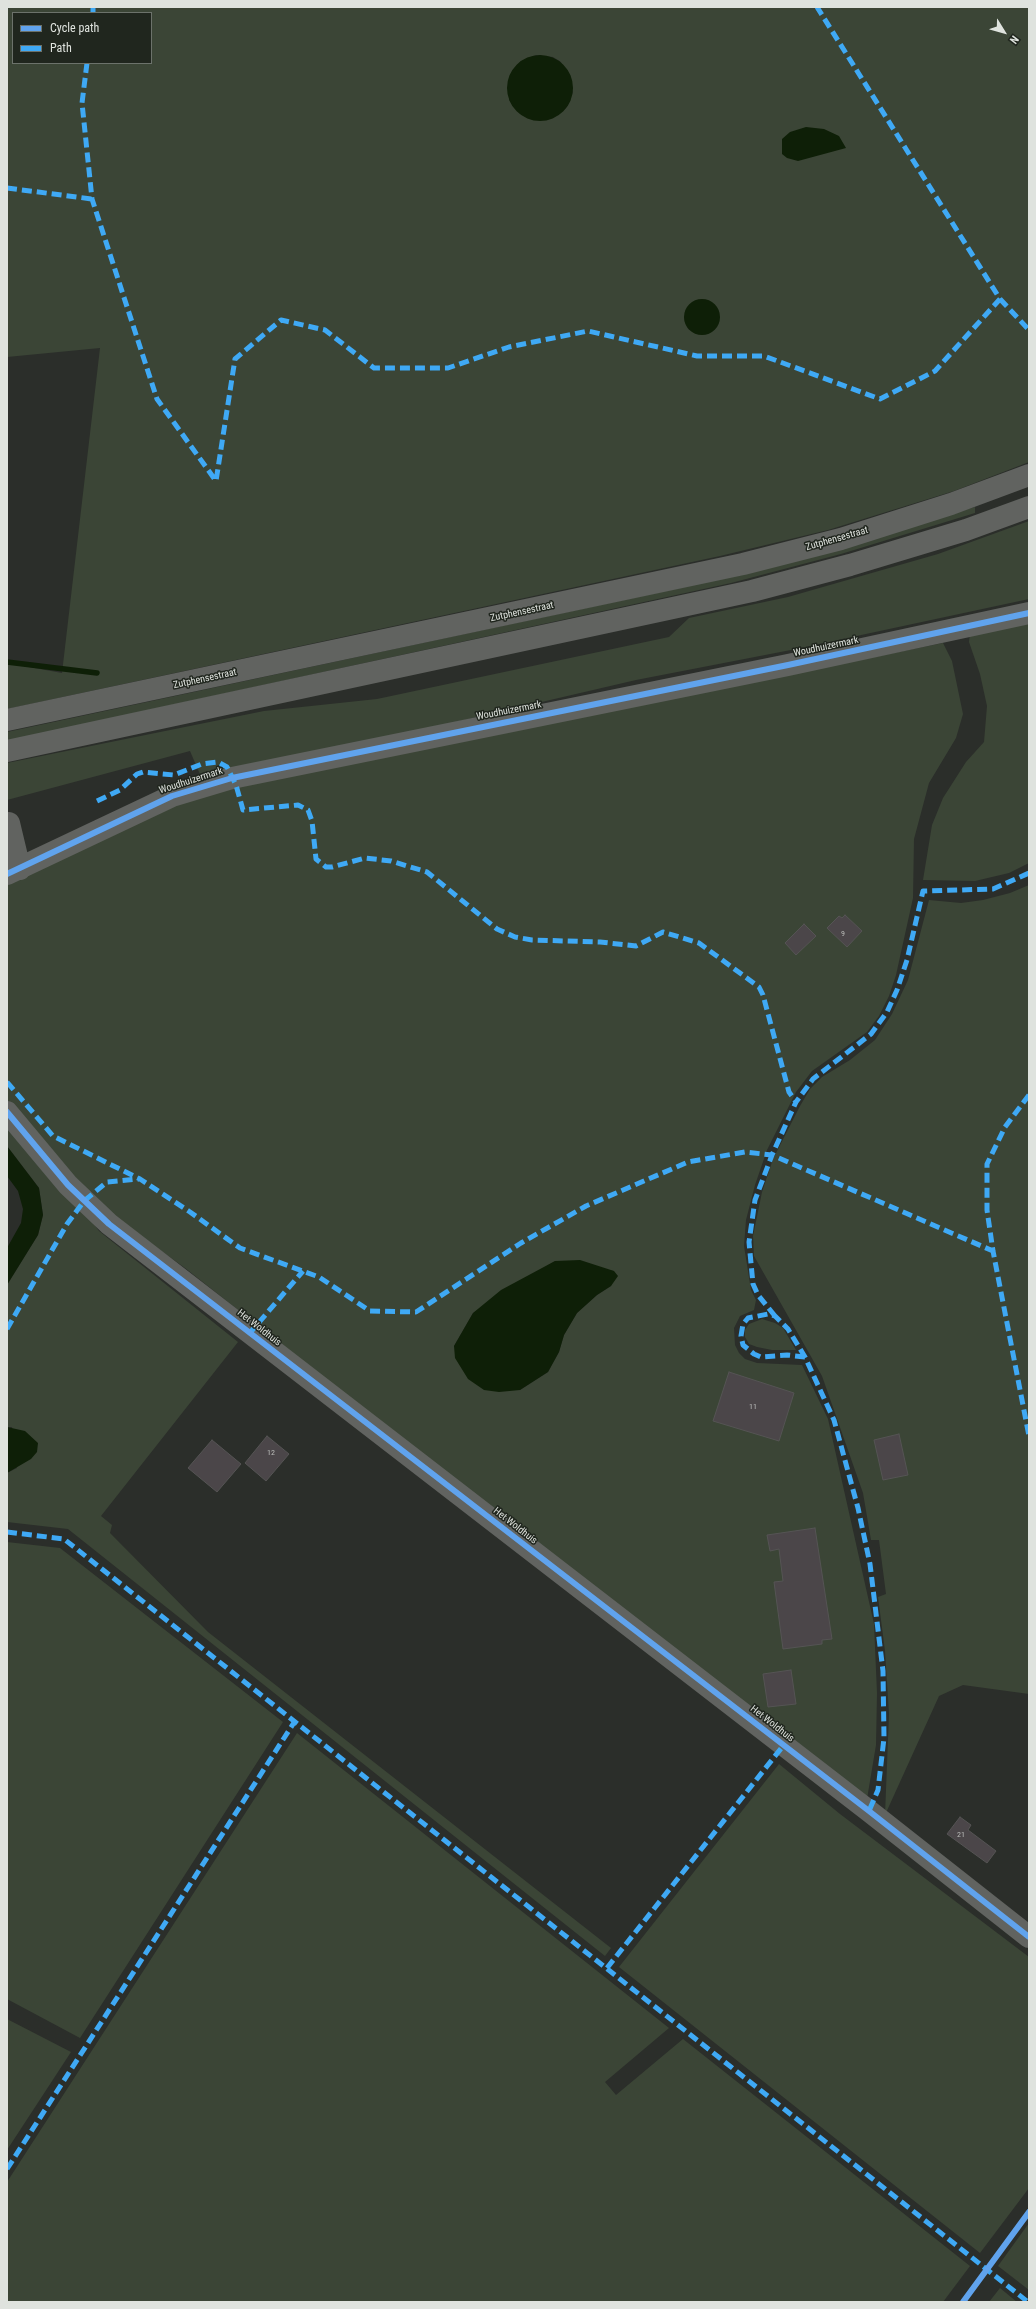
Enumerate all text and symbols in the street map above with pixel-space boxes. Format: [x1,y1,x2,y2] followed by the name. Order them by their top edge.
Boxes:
[12,12,152,64] legend
[984,12,1024,52] north arrow
[50,21,99,35] text: Cycle path
[1007,33,1021,46] text: N
[50,41,72,55] text: Path
[804,524,870,554] street label: Zutphensestraat
[489,599,555,625] street label: Zutphensestraat
[792,634,860,660] street label: Woudhuizermark
[172,666,238,692] street label: Zutphensestraat
[475,699,543,723] street label: Woudhuizermark
[158,765,224,797] street label: Woudhuizermark
[841,929,845,939] house number: 9
[235,1307,283,1349] street label: Het Woldhuis
[749,1402,757,1412] house number: 11
[267,1448,275,1458] house number: 12
[491,1505,539,1547] street label: Het Woldhuis
[748,1703,796,1745] street label: Het Woldhuis
[957,1830,965,1840] house number: 21

